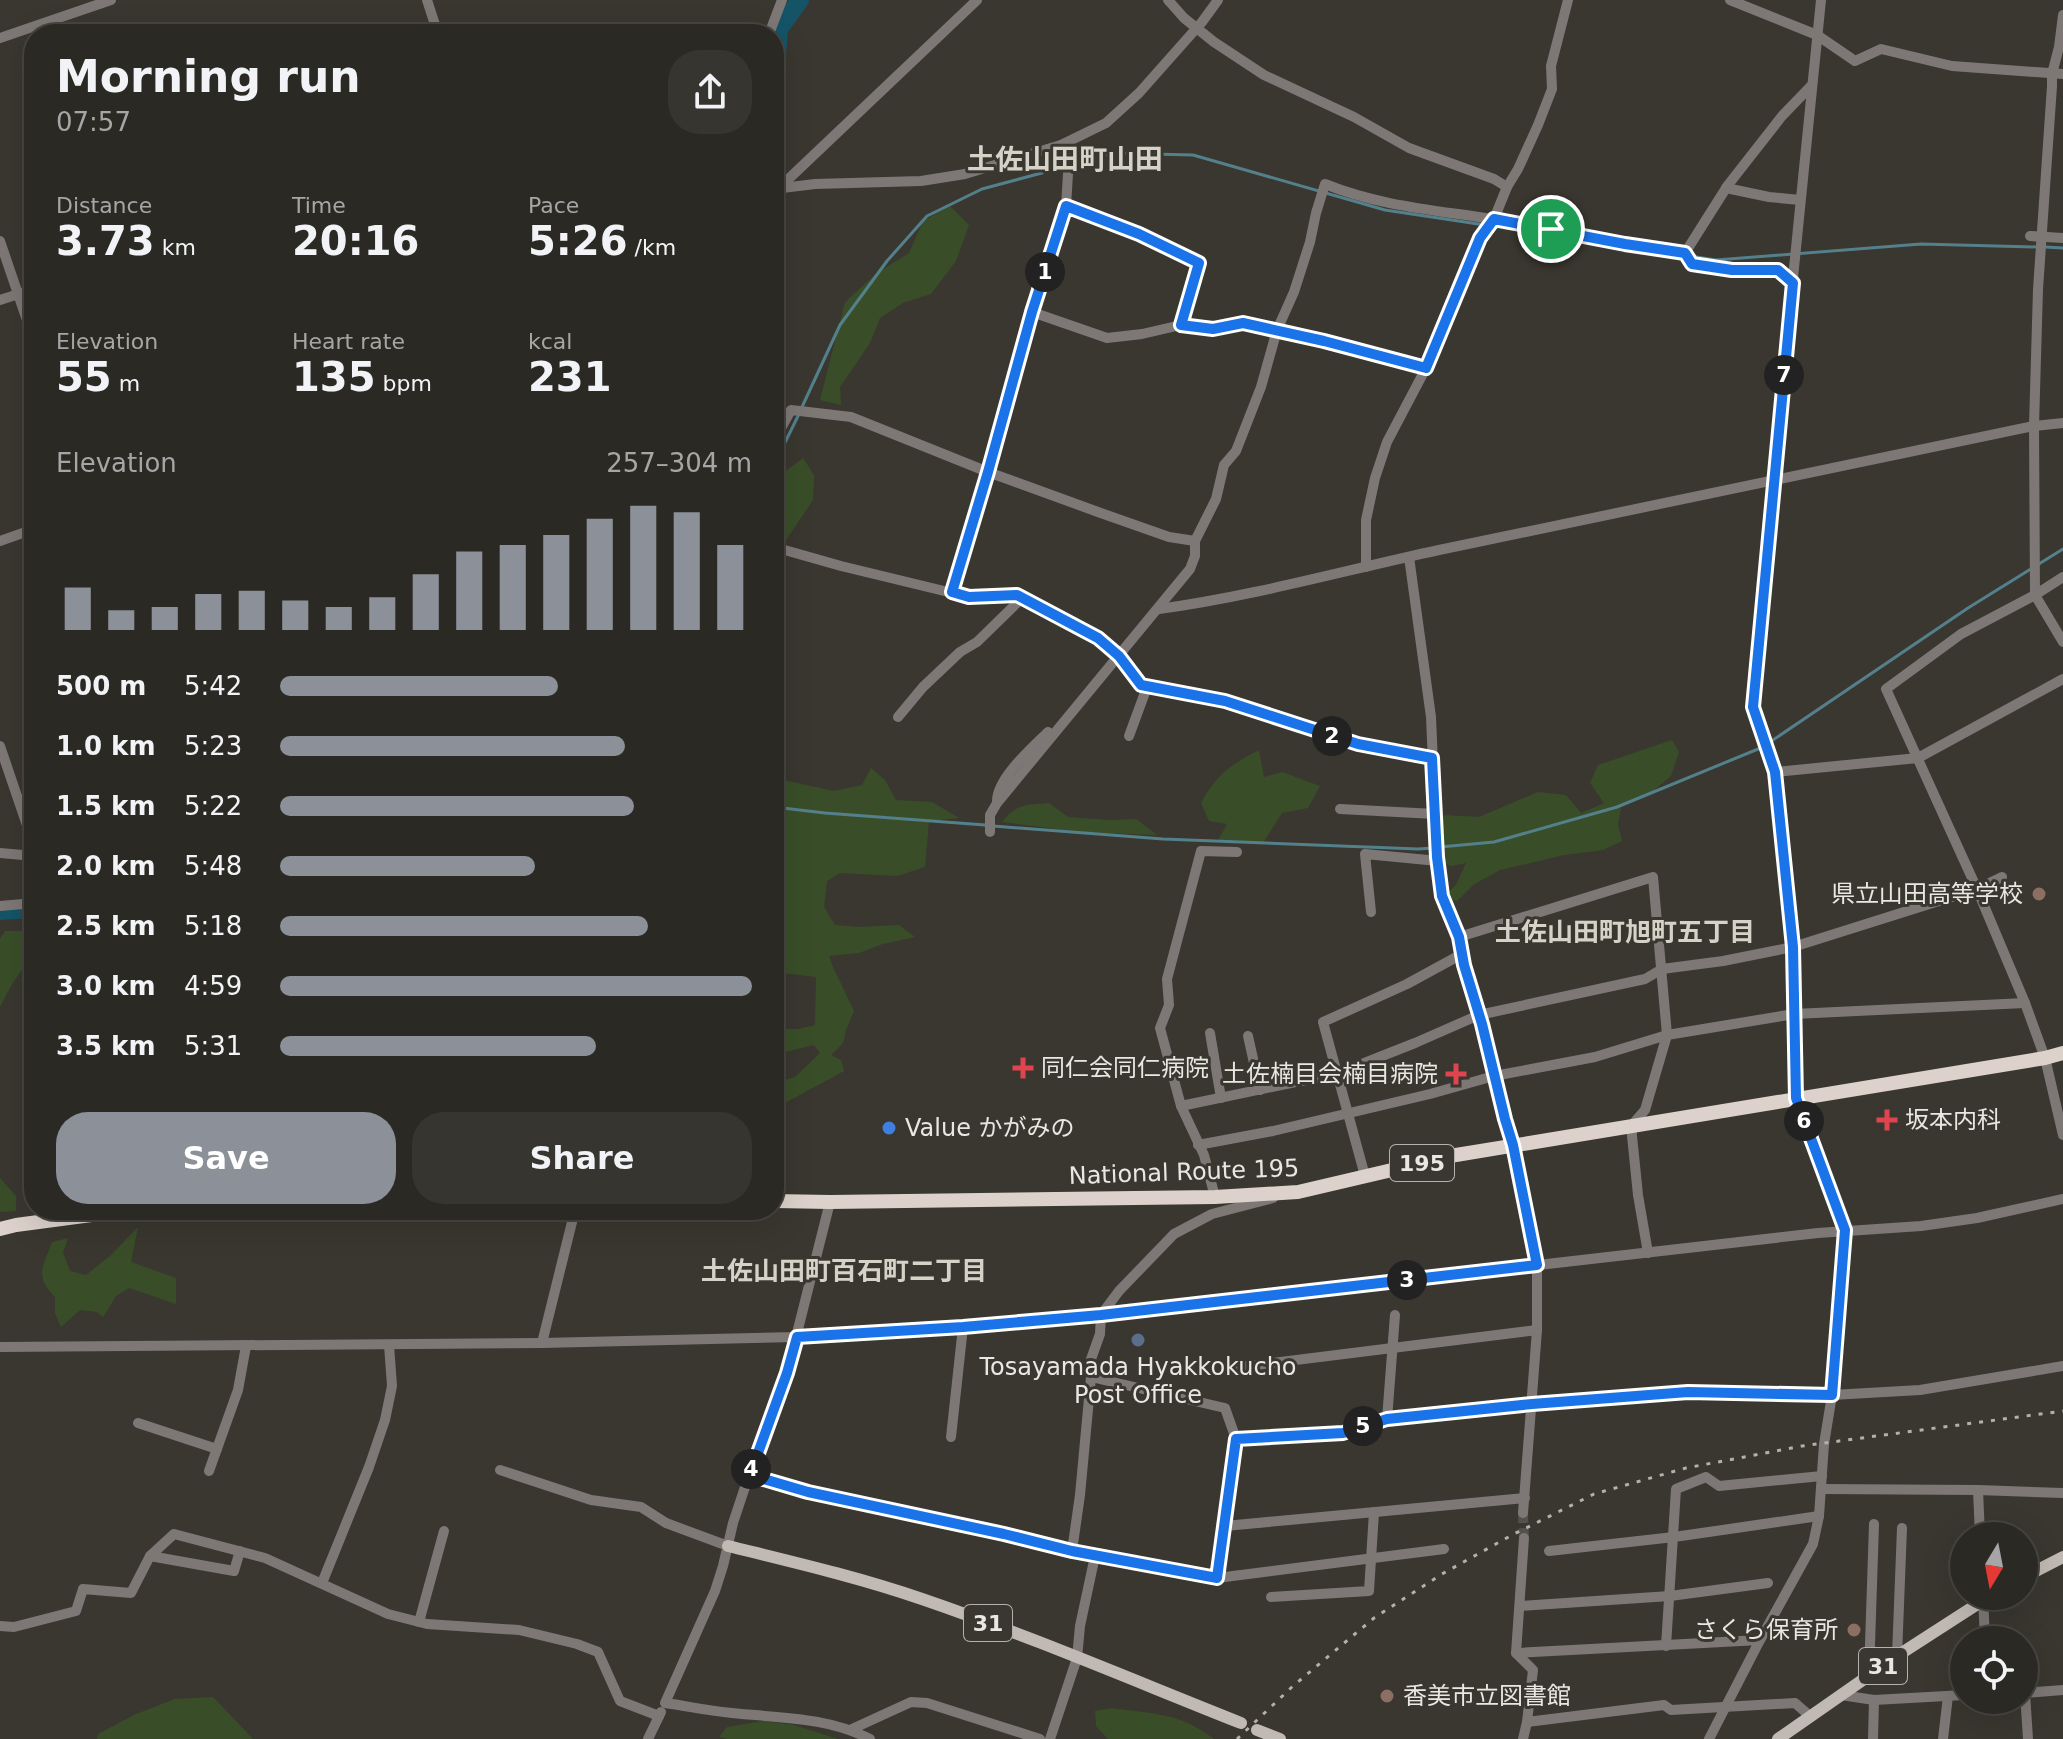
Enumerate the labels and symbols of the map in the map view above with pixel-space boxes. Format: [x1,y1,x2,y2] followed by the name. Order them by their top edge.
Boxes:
[967,143,1163,176] district label: 土佐山田町山田
[1517,195,1585,263] pin
[1025,252,1065,292] pin: 1
[1764,355,1804,395] pin: 7
[1312,716,1352,756] pin: 2
[1831,880,2023,908] place label: 県立山田高等学校
[2030,885,2048,903] marker: 県立山田高等学校
[1495,917,1755,947] district label: 土佐山田町旭町五丁目
[1041,1054,1209,1082] place label: 同仁会同仁病院
[1012,1057,1034,1079] marker: 同仁会同仁病院
[1222,1060,1438,1088] place label: 土佐楠目会楠目病院
[1445,1063,1467,1085] marker: 土佐楠目会楠目病院
[1784,1101,1824,1141] pin: 6
[1905,1106,2001,1134] place label: 坂本内科
[1876,1109,1898,1131] marker: 坂本内科
[905,1114,1075,1142] place label: Value かがみの
[880,1119,898,1137] marker: Value かがみの
[1390,1145,1454,1181] road number: 195
[1068,1154,1300,1190] street label: National Route 195
[701,1256,987,1286] district label: 土佐山田町百石町二丁目
[1387,1260,1427,1300] pin: 3
[1129,1331,1147,1349] marker: Tosayamada Hyakkokucho Post Office
[978,1353,1297,1409] place label: Tosayamada Hyakkokucho Post Office
[1343,1406,1383,1446] pin: 5
[731,1449,771,1489] pin: 4
[1950,1522,2038,1610] north arrow
[964,1605,1012,1641] road number: 31
[1694,1616,1838,1644] place label: さくら保育所
[1845,1621,1863,1639] marker: さくら保育所
[1859,1648,1907,1684] road number: 31
[1403,1682,1571,1710] place label: 香美市立図書館
[1378,1687,1396,1705] marker: 香美市立図書館

